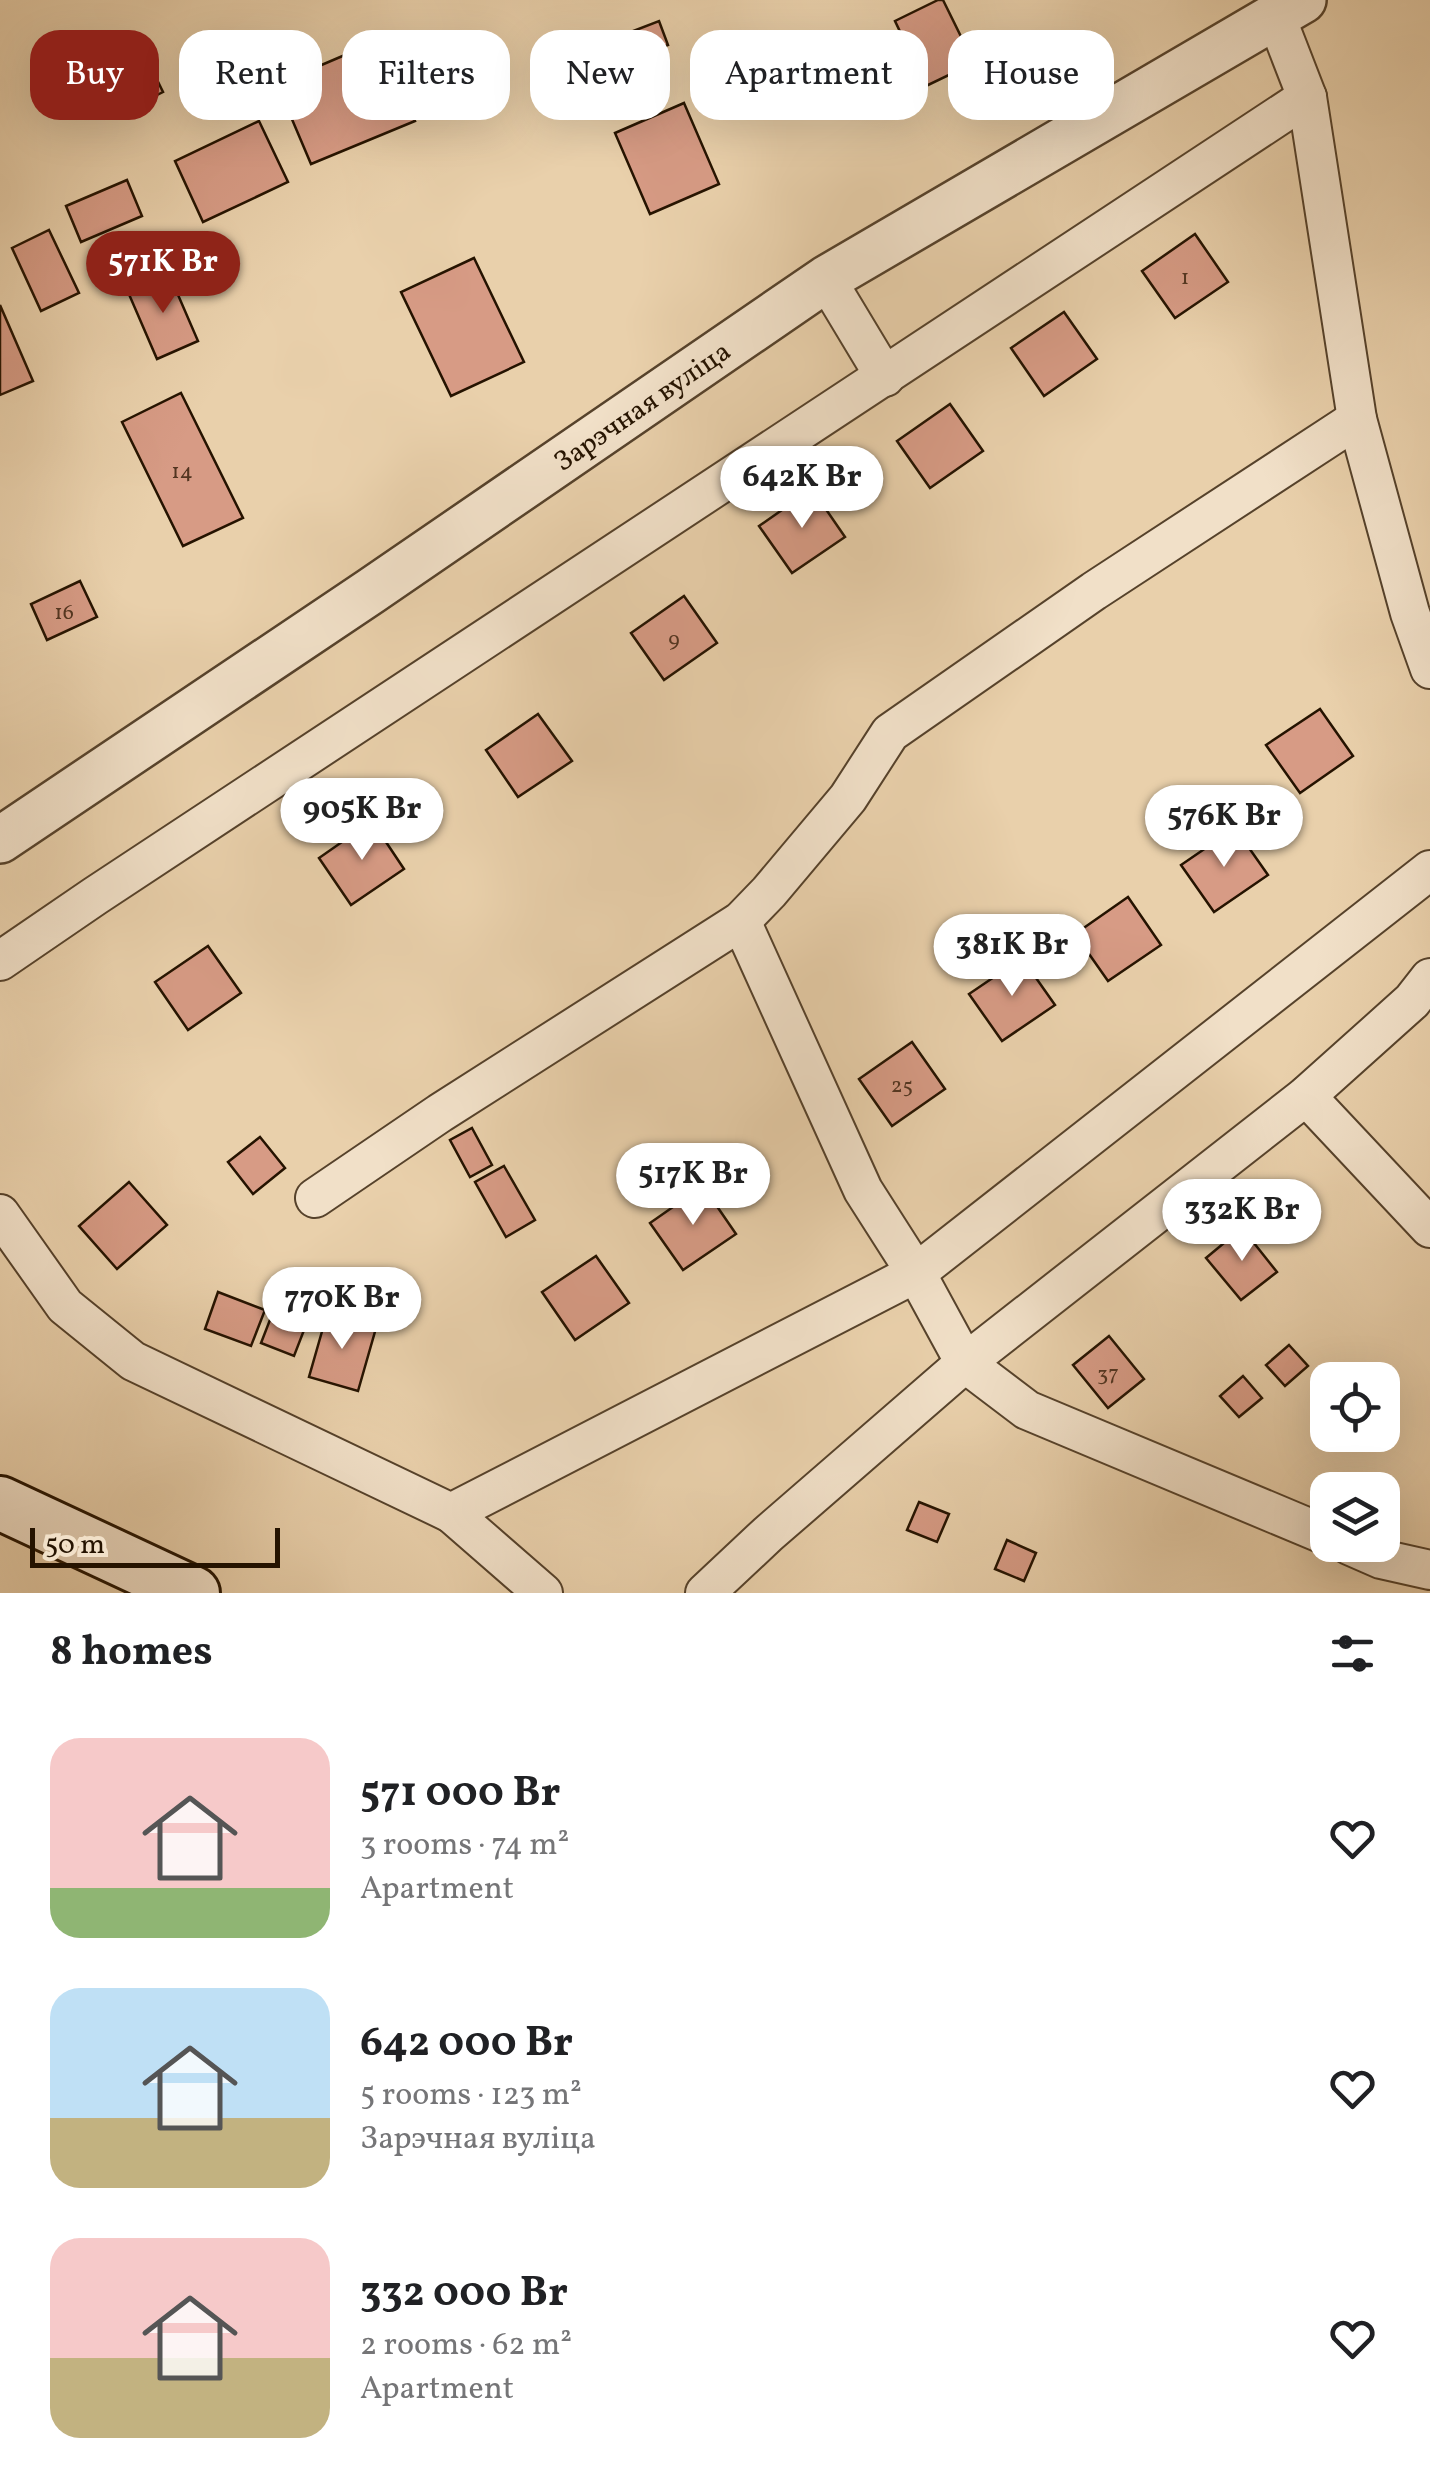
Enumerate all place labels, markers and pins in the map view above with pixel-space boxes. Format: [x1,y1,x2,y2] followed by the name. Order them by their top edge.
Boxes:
[71,231,255,316] pin: 571K Br
[710,446,894,531] pin: 642K Br
[270,778,454,863] pin: 905K Br
[1132,785,1316,870] pin: 576K Br
[920,914,1104,999] pin: 381K Br
[601,1143,785,1228] pin: 517K Br
[1150,1179,1334,1264] pin: 332K Br
[250,1267,434,1352] pin: 770K Br

